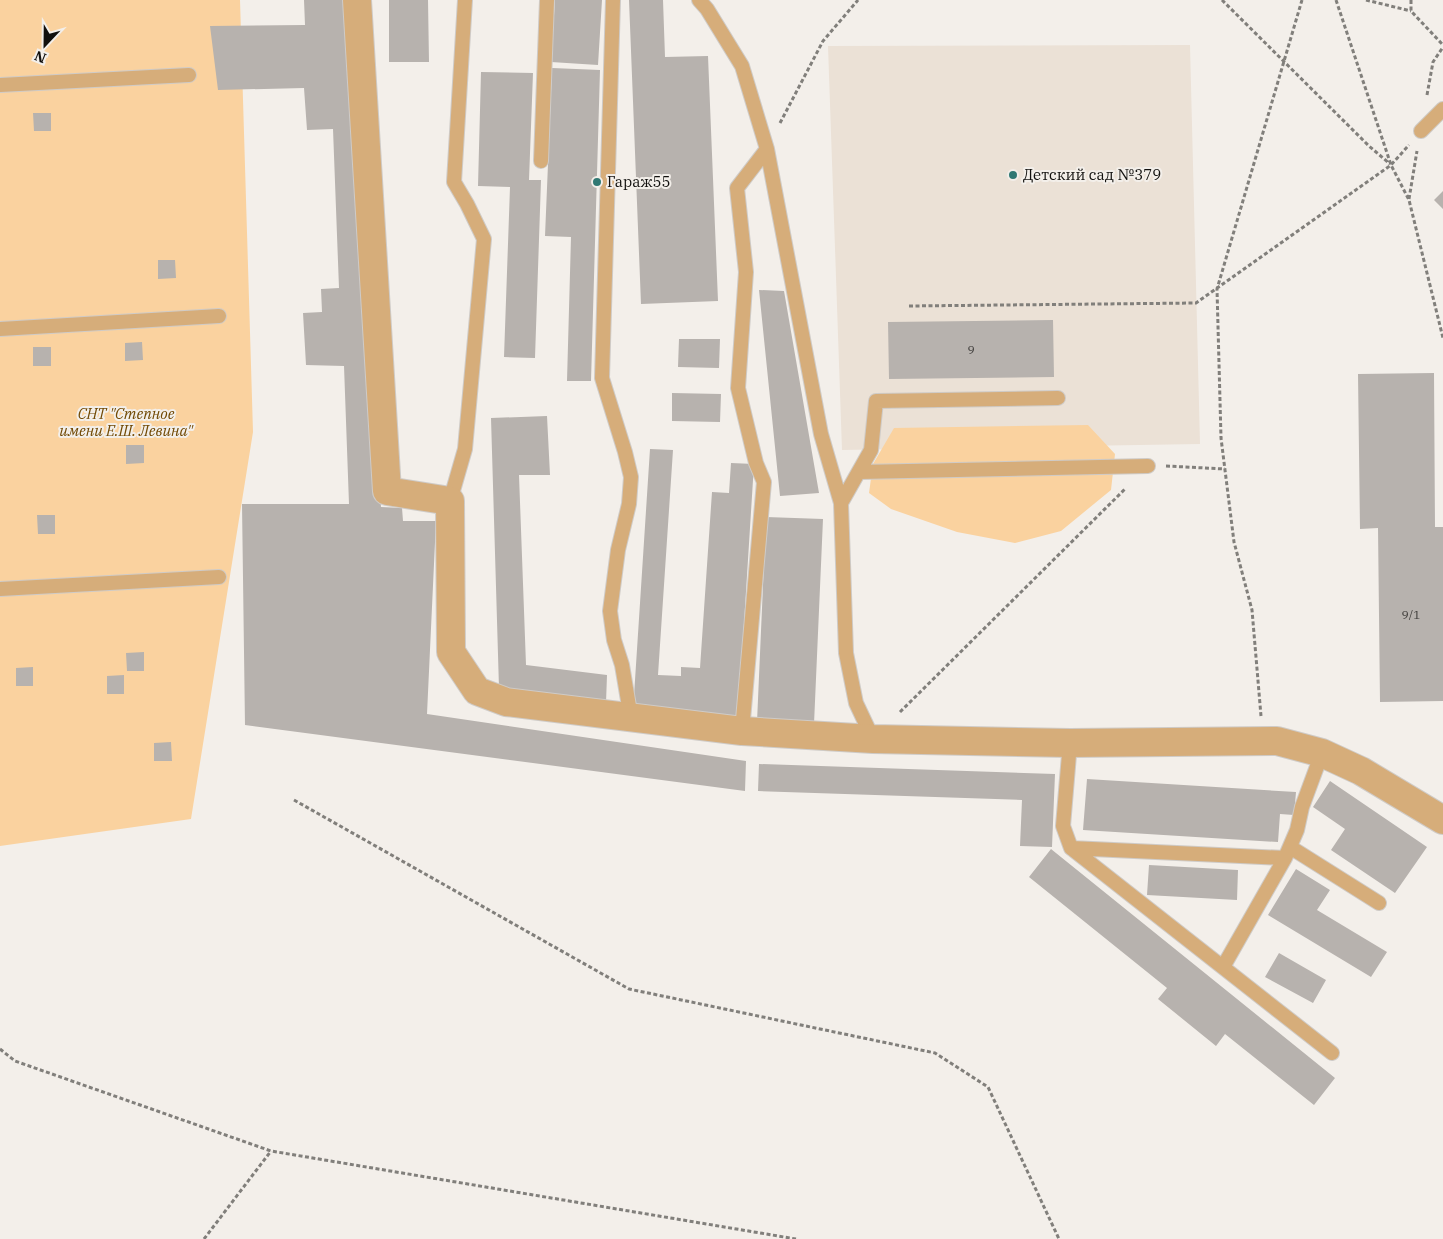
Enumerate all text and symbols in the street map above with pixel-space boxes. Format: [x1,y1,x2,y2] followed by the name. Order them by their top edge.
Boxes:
[20,20,70,70] north arrow
[32,47,49,67] text: N
[1023,165,1161,184] place label: Детский сад №379
[1007,169,1019,181] marker: Детский сад №379
[607,172,670,191] place label: Гараж55
[591,176,603,188] marker: Гараж55
[967,342,975,357] house number: 9
[59,404,194,440] park label: СНТ "Степное имени Е.Ш. Левина"
[1402,607,1420,622] house number: 9/1

